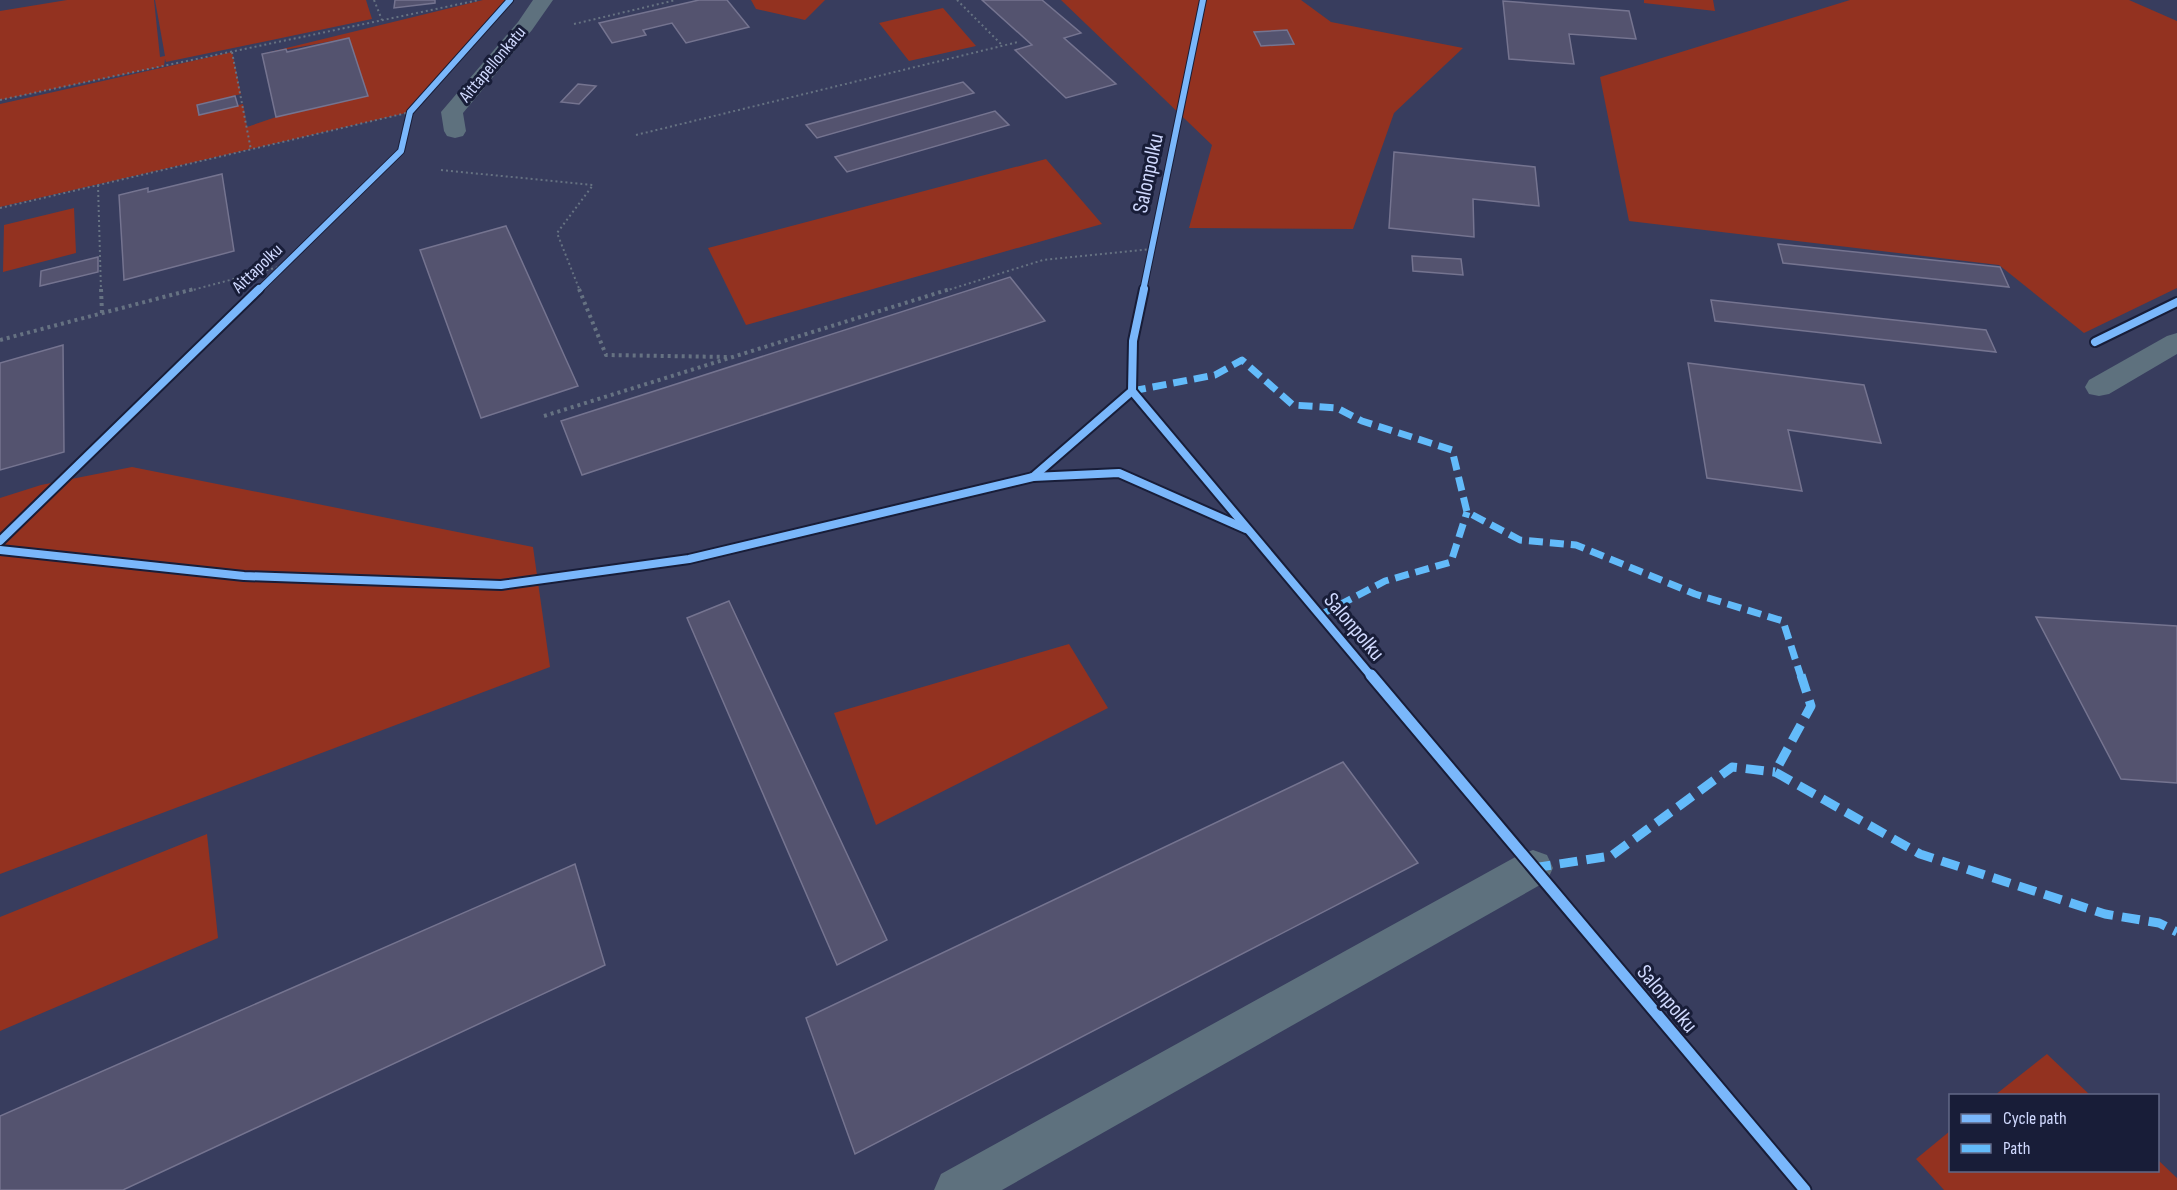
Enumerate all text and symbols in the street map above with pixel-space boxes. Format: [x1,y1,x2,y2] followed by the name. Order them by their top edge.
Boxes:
[454,22,530,107] street label: Aittapellonkatu
[1127,131,1170,215] street label: Salonpolku
[227,239,287,298] street label: Aittapolku
[1318,587,1390,666] street label: Salonpolku
[1631,959,1703,1038] street label: Salonpolku
[1949,1094,2159,1172] legend
[2003,1108,2067,1129] text: Cycle path
[2003,1138,2031,1159] text: Path

